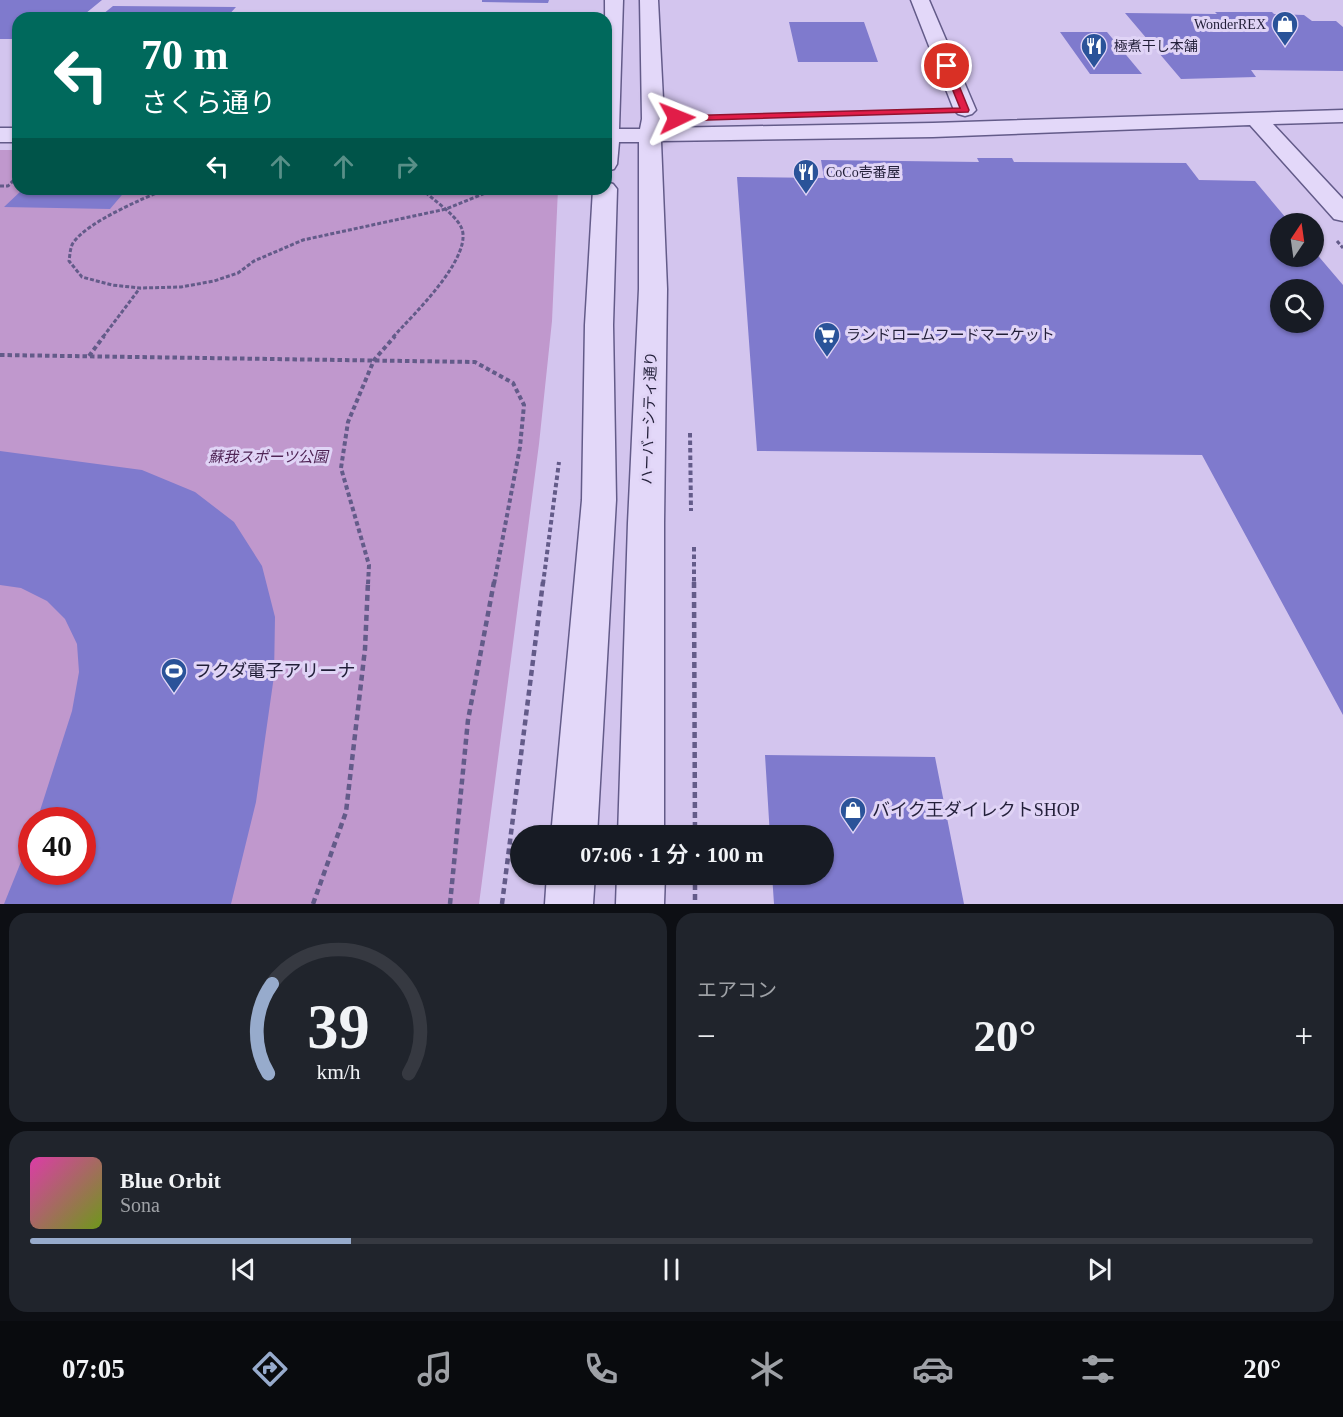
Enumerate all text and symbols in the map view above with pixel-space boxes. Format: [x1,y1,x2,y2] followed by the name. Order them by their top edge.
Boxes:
[1270,9,1300,47] shop icon: WonderREX
[1194,17,1266,32] place label: WonderREX
[1079,31,1109,69] restaurant icon: 極煮干し本舗
[141,32,229,78] text: 70 m
[42,36,120,114] icon: left
[1114,39,1198,54] place label: 極煮干し本舗
[921,40,972,91] pin
[930,49,963,82] icon: arrive
[645,86,709,150] position arrow
[141,88,276,118] text: さくら通り
[201,150,234,183] icon: left
[264,150,297,183] icon: ahead
[327,150,360,183] icon: ahead
[390,150,423,183] icon: right
[791,157,821,195] restaurant icon: CoCo壱番屋
[826,165,901,180] place label: CoCo壱番屋
[1270,213,1324,267] north arrow
[1270,213,1324,333] map controls
[1270,279,1324,333] button: search
[812,320,842,358] supermarket icon: ランドロームフードマーケット
[846,327,1055,343] place label: ランドロームフードマーケット
[639,351,659,485] street label: ハーバーシティ通り
[208,449,330,465] park label: 蘇我スポーツ公園
[159,656,189,694] sports icon: フクダ電子アリーナ
[194,661,355,681] place label: フクダ電子アリーナ
[838,795,868,833] shop icon: バイク王ダイレクトSHOP
[872,800,1080,820] place label: バイク王ダイレクトSHOP
[18,807,96,885] speed limit sign: 40
[580,842,764,867] text: 07:06 · 1 分 · 100 m
[697,979,777,1001] text: エアコン
[307,992,369,1061] text: 39
[974,1011,1037,1061] text: 20°
[697,1018,716,1054] text: −
[1294,1018,1313,1054] text: +
[316,1061,360,1085] text: km/h
[120,1168,221,1193] text: Blue Orbit
[120,1194,160,1216] text: Sona
[227,1253,260,1286] icon: previous
[655,1253,688,1286] icon: pause
[1083,1253,1116,1286] icon: next
[249,1348,291,1390] icon: directions
[414,1348,456,1390] icon: music
[580,1348,622,1390] icon: phone
[746,1348,788,1390] icon: climate
[912,1348,954,1390] icon: car
[1077,1348,1119,1390] icon: filters
[62,1354,125,1384] text: 07:05
[1243,1354,1281,1384] text: 20°

